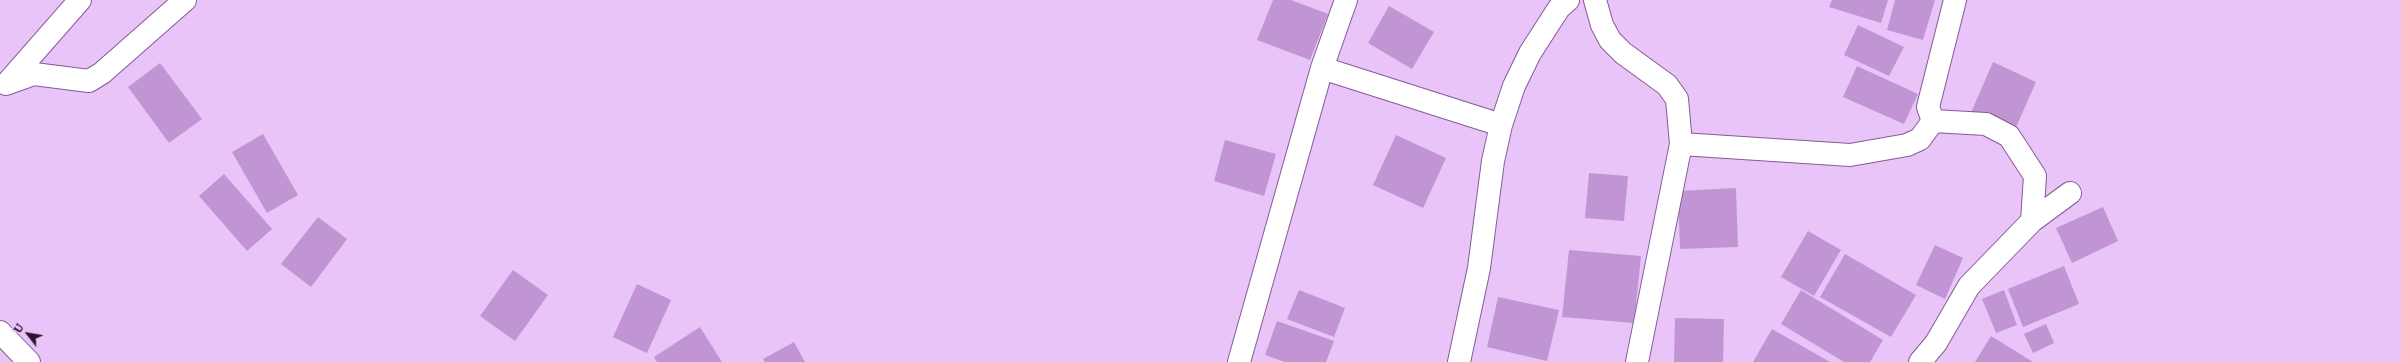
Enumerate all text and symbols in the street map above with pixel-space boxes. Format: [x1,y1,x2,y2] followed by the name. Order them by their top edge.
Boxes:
[8,314,48,354] north arrow
[9,320,27,336] text: U

